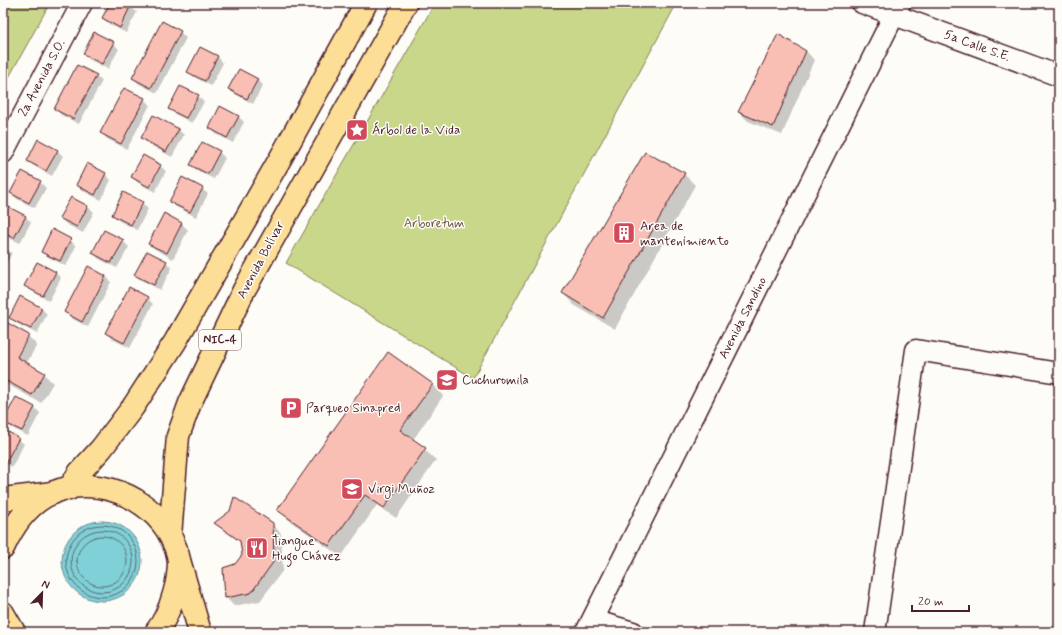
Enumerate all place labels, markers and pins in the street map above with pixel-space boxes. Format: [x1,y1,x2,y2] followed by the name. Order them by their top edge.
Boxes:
[344,117,370,143] place icon: Árbol de la Vida
[372,121,460,139] place label: Árbol de la Vida
[640,218,729,250] place label: Area de mantenimiento
[611,220,637,246] building icon: Area de mantenimiento
[434,367,460,393] school or university icon: Cuchuromila
[462,372,529,389] place label: Cuchuromila
[278,395,304,421] parking icon: Parqueo Sinapred
[306,400,401,417] place label: Parqueo Sinapred
[339,476,365,502] school or university icon: Virgi Muñoz
[368,481,436,499] place label: Virgi Muñoz
[272,533,341,567] place label: Tiangue Hugo Chávez
[244,535,270,561] restaurant icon: Tiangue Hugo Chávez

